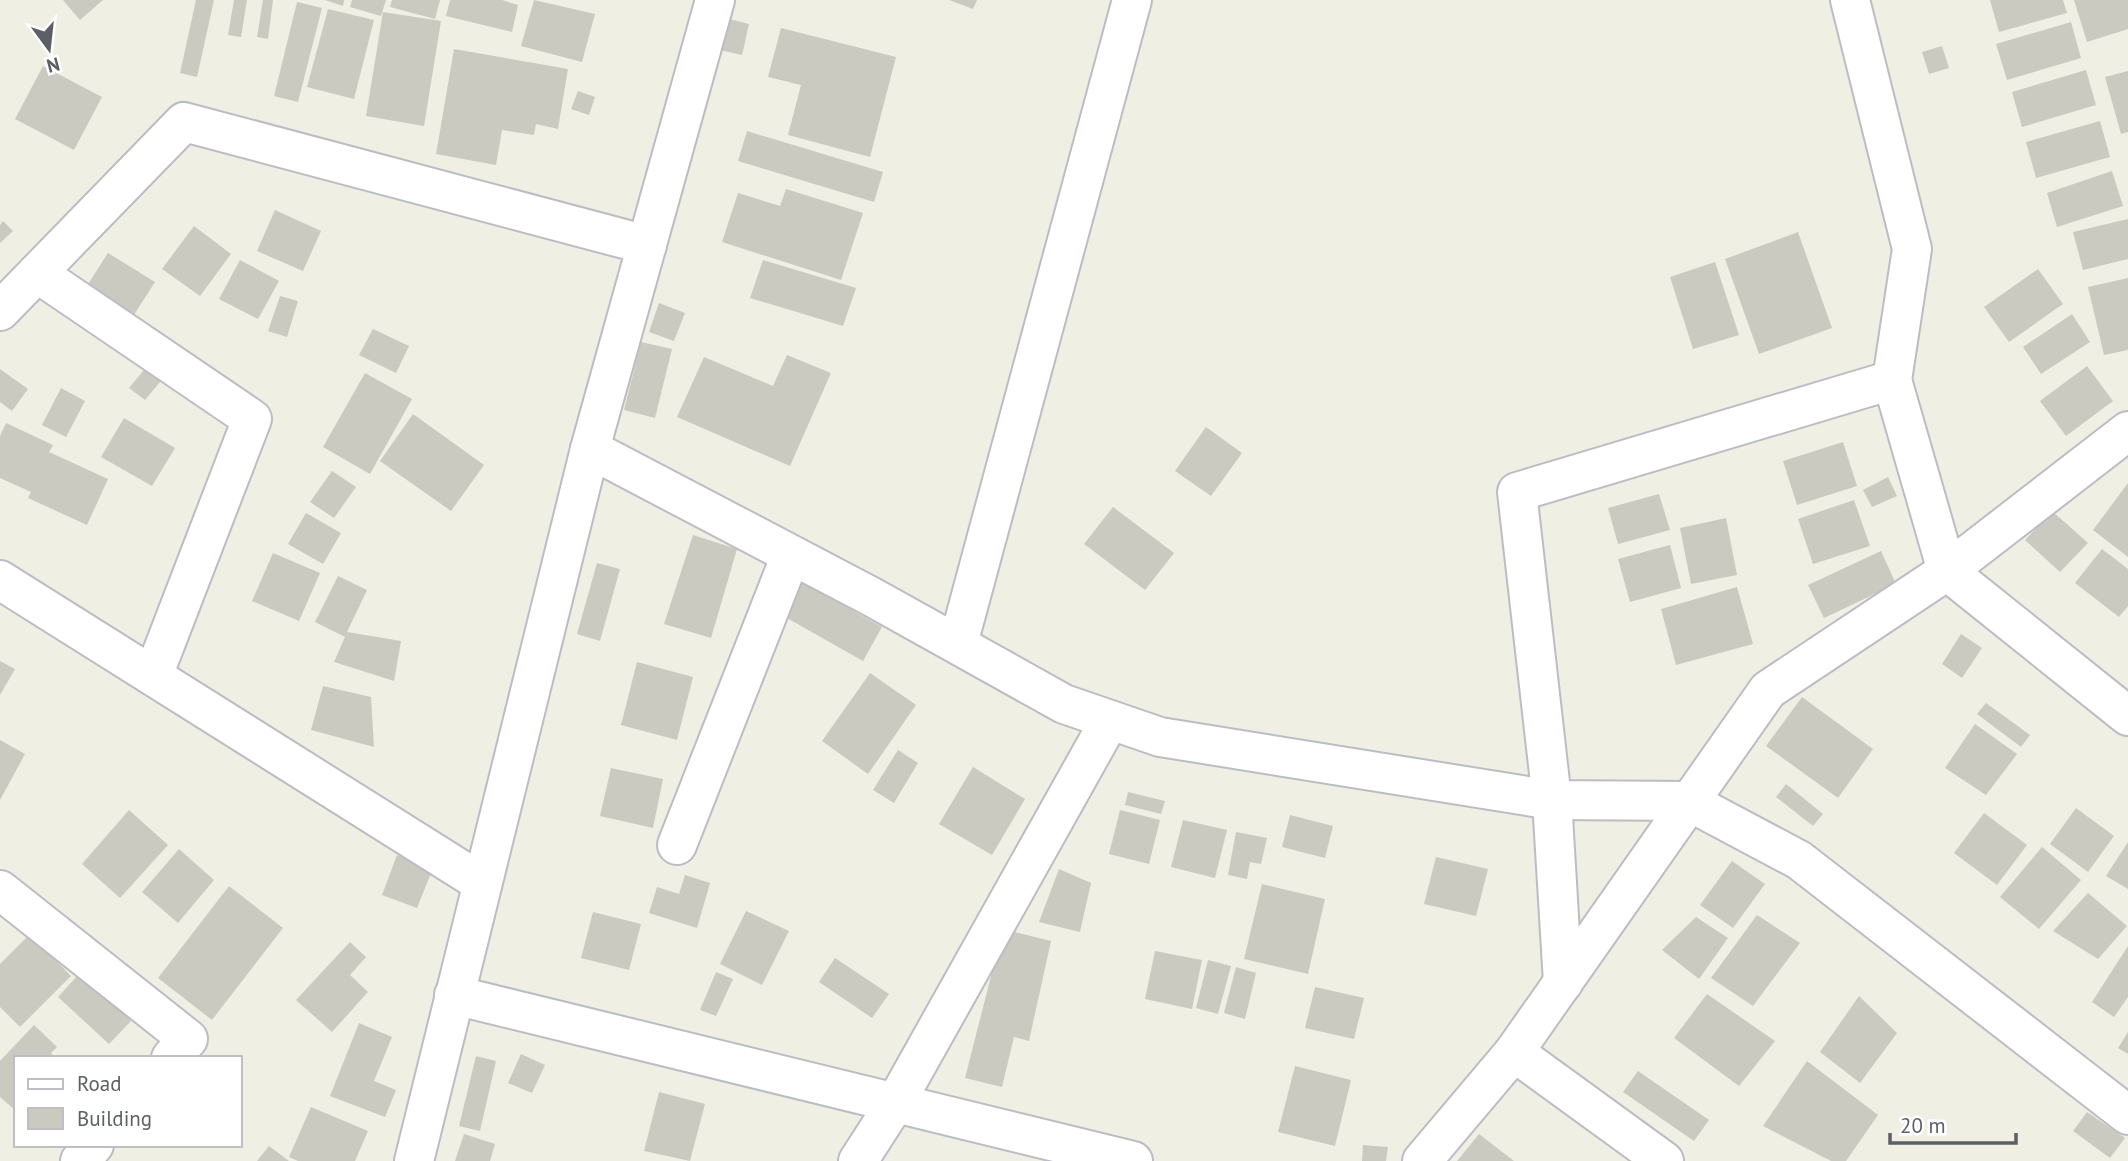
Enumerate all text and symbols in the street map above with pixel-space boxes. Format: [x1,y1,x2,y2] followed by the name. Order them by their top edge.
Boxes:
[14,14,84,84] north arrow
[44,52,63,79] text: N
[14,1056,242,1147] legend
[77,1070,121,1097] text: Road
[1890,1102,2016,1146] scale bar
[77,1105,152,1132] text: Building
[1900,1112,1946,1139] text: 20 m

